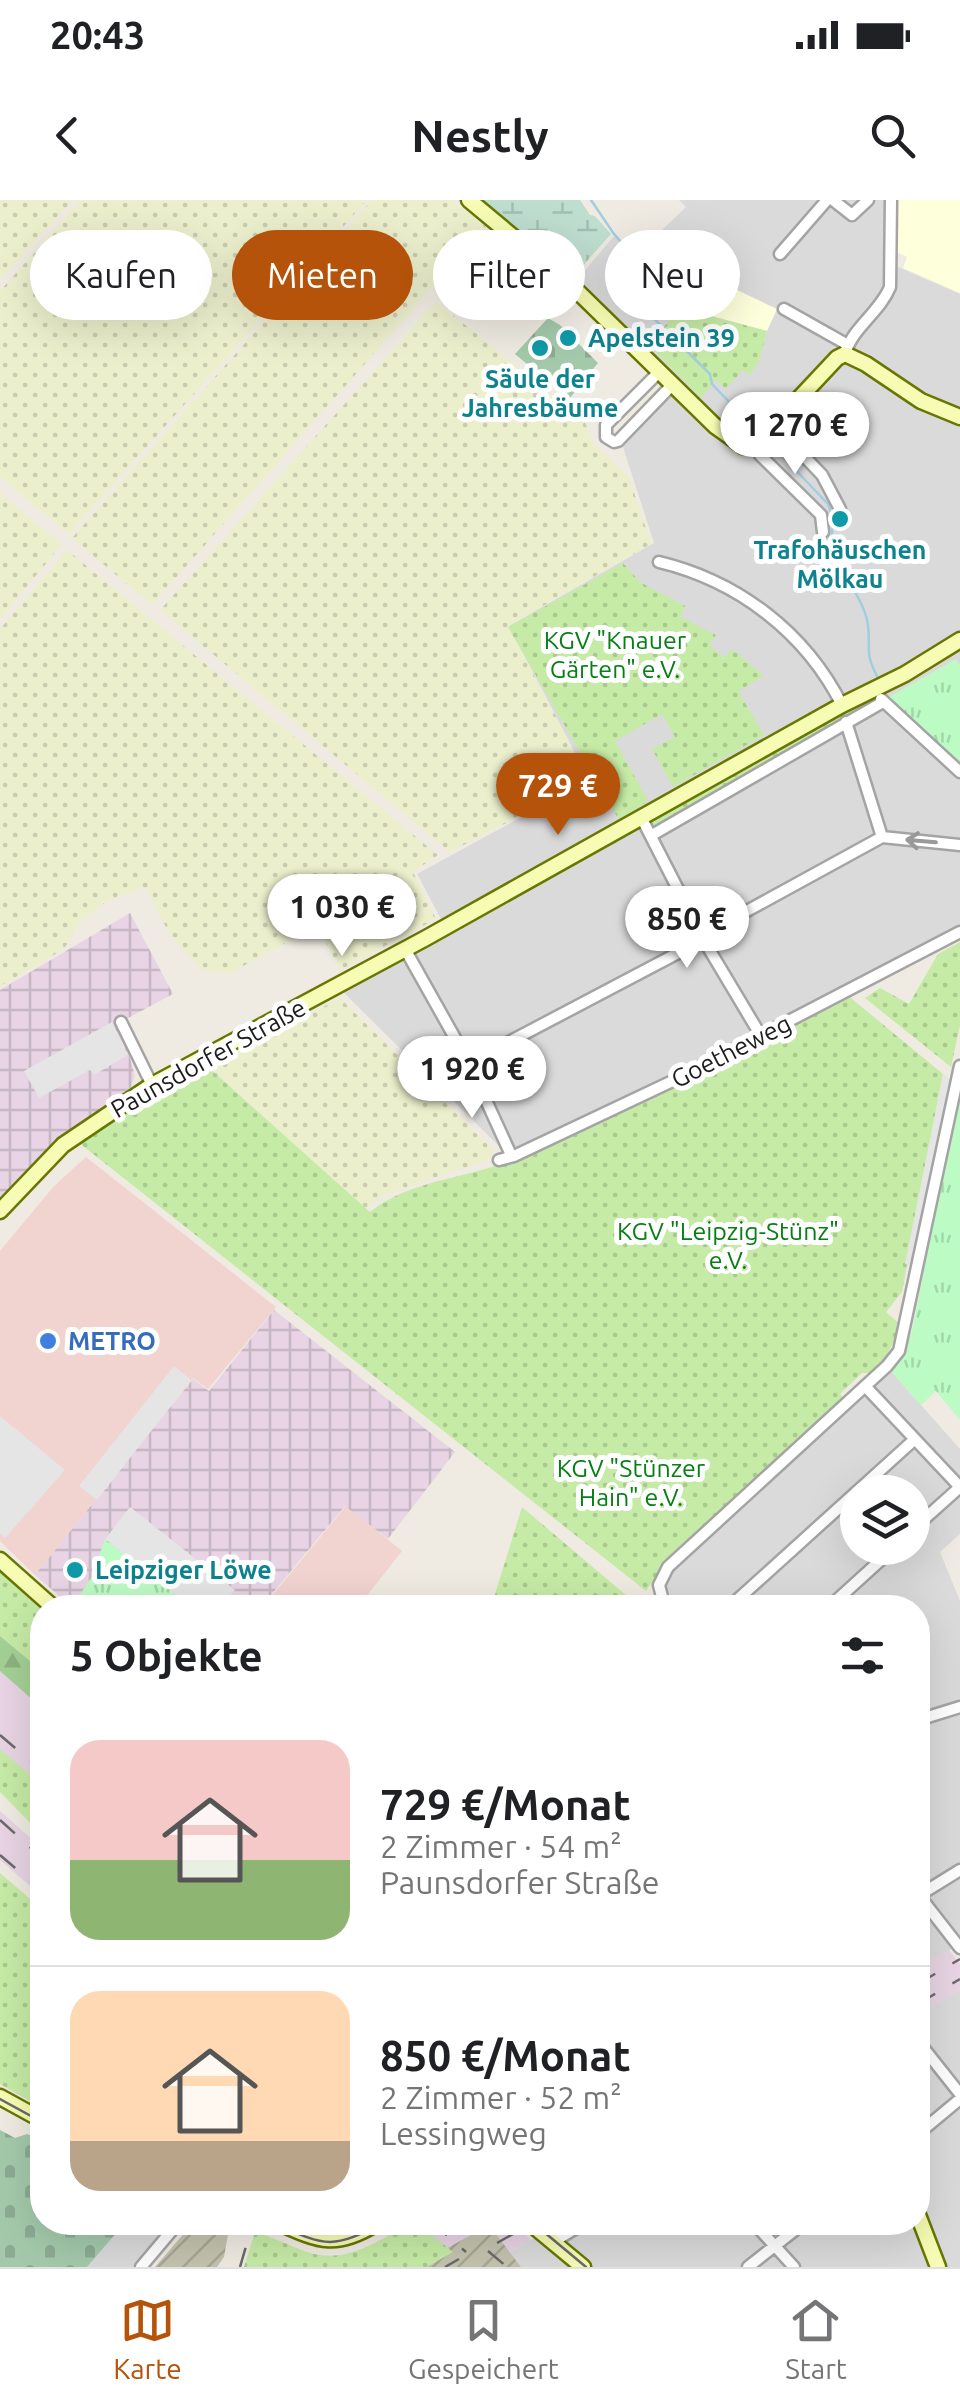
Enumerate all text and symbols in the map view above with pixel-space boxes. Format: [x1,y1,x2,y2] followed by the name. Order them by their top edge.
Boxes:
[50,14,145,56] text: 20:43
[40,108,95,163] icon: back
[865,108,920,163] icon: search
[411,110,549,161] text: Nestly
[30,230,212,320] chip: Kaufen
[232,230,413,320] chip: Mieten
[433,230,585,320] chip: Filter
[605,230,740,320] chip: Neu
[588,324,735,352] place label: Apelstein 39
[557,327,579,349] marker: Apelstein 39
[529,337,551,359] marker: Säule der Jahresbäume
[462,365,618,422] place label: Säule der Jahresbäume
[703,392,887,477] pin: 1 270 €
[742,406,848,442] text: 1 270 €
[829,508,851,530] marker: Trafohäuschen Mölkau
[754,536,926,593] place label: Trafohäuschen Mölkau
[544,626,687,683] park label: KGV "Knauer Gärten" e.V.
[488,753,628,838] pin: 729 €
[518,767,598,803] text: 729 €
[905,831,937,850] one-way arrow
[250,874,434,959] pin: 1 030 €
[617,886,757,971] pin: 850 €
[289,888,395,924] text: 1 030 €
[647,900,727,936] text: 850 €
[106,993,310,1123] street label: Paunsdorfer Straße
[667,1009,795,1093] street label: Goetheweg
[380,1036,564,1121] pin: 1 920 €
[419,1050,525,1086] text: 1 920 €
[617,1217,839,1274] park label: KGV "Leipzig-Stünz" e.V.
[68,1327,156,1355] place label: METRO
[37,1330,59,1352] marker: METRO
[557,1454,706,1511] park label: KGV "Stünzer Hain" e.V.
[840,1475,930,1565] map controls
[840,1475,930,1565] button: layers
[95,1556,272,1584] place label: Leipziger Löwe
[64,1559,86,1581] marker: Leipziger Löwe
[835,1628,890,1683] icon: filters
[70,1632,263,1679] text: 5 Objekte
[150,1780,270,1900] icon: home
[380,1781,631,1828] text: 729 €/Monat
[380,1828,622,1864] text: 2 Zimmer · 54 m²
[380,1864,659,1900] text: Paunsdorfer Straße
[150,2031,270,2151] icon: home
[380,2032,631,2079] text: 850 €/Monat
[380,2079,622,2115] text: 2 Zimmer · 52 m²
[380,2115,547,2151] text: Lessingweg
[113,2293,182,2384] tab: Karte
[408,2293,559,2384] tab: Gespeichert
[785,2293,847,2384] tab: Start

